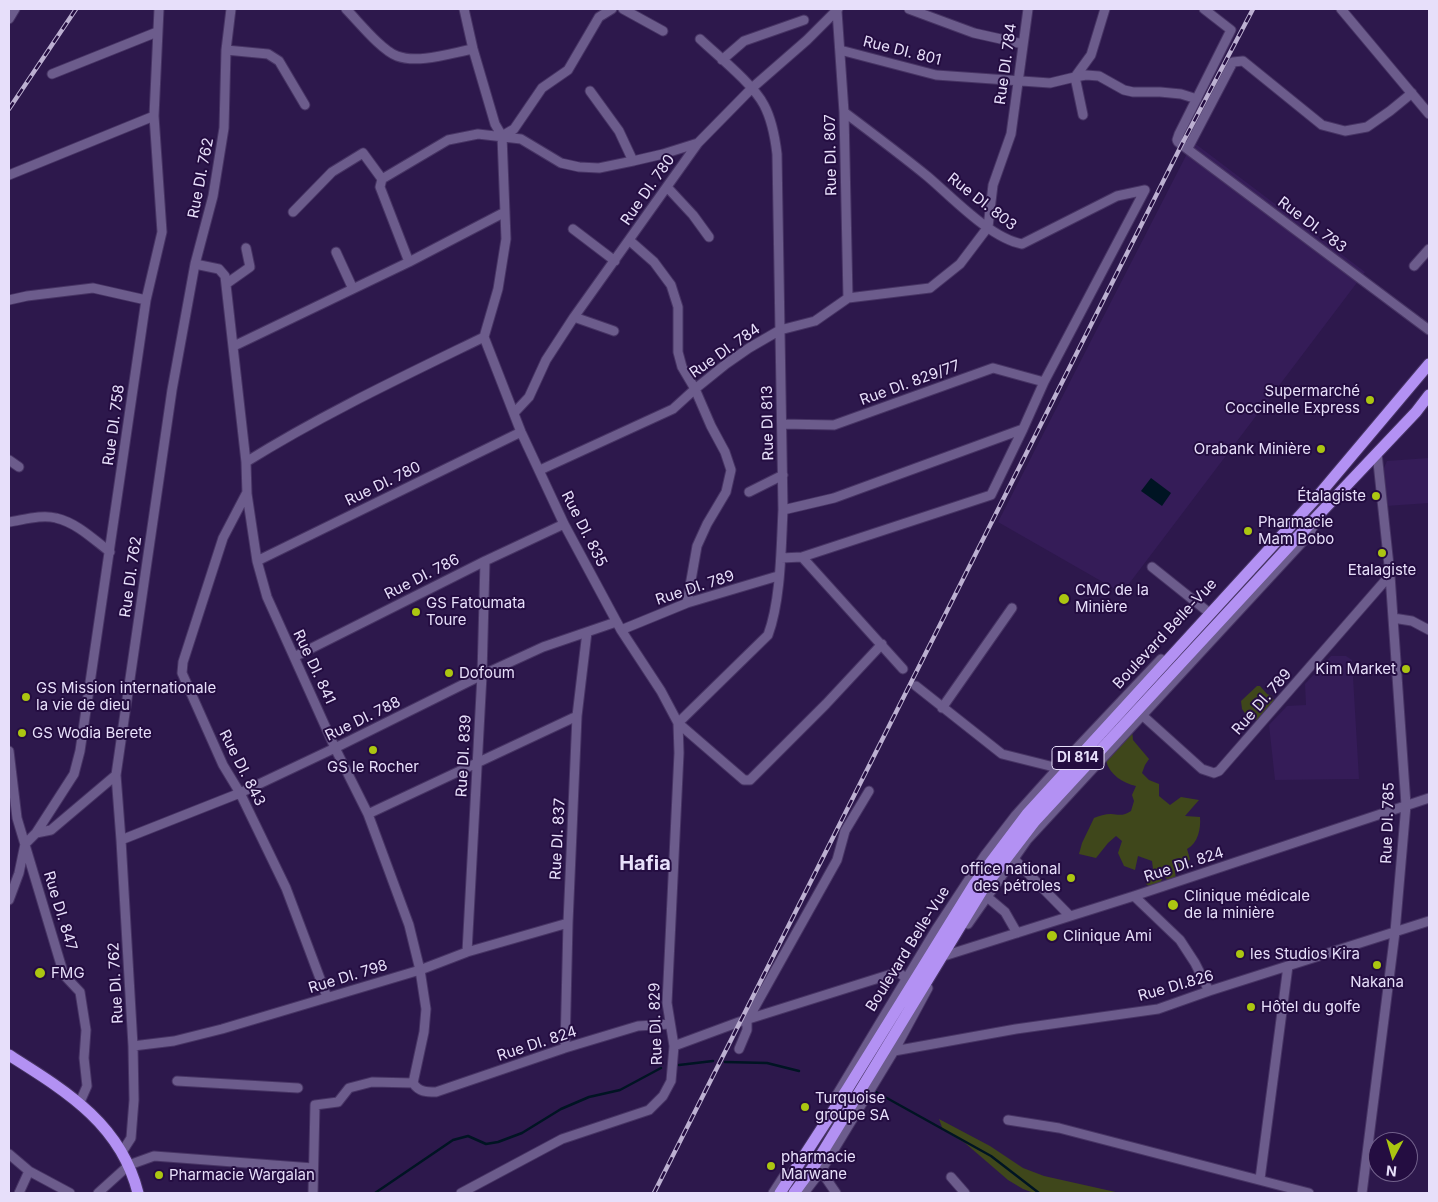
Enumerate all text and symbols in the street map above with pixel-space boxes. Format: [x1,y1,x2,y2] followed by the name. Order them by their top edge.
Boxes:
[991,22,1021,106] street label: Rue DI. 784
[861,33,943,69] street label: Rue DI. 801
[821,114,841,196] street label: Rue DI. 807
[184,136,218,220] street label: Rue DI. 762
[617,151,679,229] street label: Rue DI. 780
[944,169,1020,235] street label: Rue DI. 803
[1274,193,1350,257] street label: Rue DI. 783
[686,320,764,382] street label: Rue DI. 784
[857,357,963,409] street label: Rue DI. 829/77
[1225,382,1360,417] place label: Supermarché Coccinelle Express
[99,383,129,467] street label: Rue DI. 758
[758,385,778,461] street label: Rue DI 813
[1364,394,1376,406] marker: Supermarché Coccinelle Express
[1194,440,1311,458] place label: Orabank Minière
[1315,443,1327,455] marker: Orabank Minière
[342,458,424,510] street label: Rue DI. 780
[1297,487,1366,505] place label: Étalagiste
[557,488,611,570] street label: Rue DI. 835
[1370,490,1382,502] marker: Étalagiste
[1258,513,1334,548] place label: Pharmacie Mam Bobo
[1242,525,1254,537] marker: Pharmacie Mam Bobo
[116,535,146,619] street label: Rue DI. 762
[1376,547,1388,559] marker: Etalagiste
[381,550,463,604] street label: Rue DI. 786
[1348,561,1416,579] place label: Etalagiste
[653,567,737,609] street label: Rue DI. 789
[1109,575,1221,693] street label: Boulevard Belle-Vue
[1075,581,1149,616] place label: CMC de la Minière
[1057,592,1071,606] marker: CMC de la Minière
[426,594,526,629] place label: GS Fatoumata Toure
[410,606,422,618] marker: GS Fatoumata Toure
[289,627,339,707] street label: Rue DI. 841
[1315,660,1396,678] place label: Kim Market
[1400,663,1412,675] marker: Kim Market
[459,664,515,682] place label: Dofoum
[1228,665,1296,739] street label: Rue DI. 789
[443,667,455,679] marker: Dofoum
[36,679,216,714] place label: GS Mission internationale la vie de dieu
[20,691,32,703] marker: GS Mission internationale la vie de dieu
[322,693,404,745] street label: Rue DI. 788
[453,714,475,798] street label: Rue DI. 839
[32,724,152,742] place label: GS Wodia Berete
[16,727,28,739] marker: GS Wodia Berete
[215,727,269,809] street label: Rue DI. 843
[367,744,379,756] marker: GS le Rocher
[1052,746,1104,770] road number: DI 814
[327,758,419,776] place label: GS le Rocher
[1378,782,1398,864] street label: Rue DI. 785
[547,798,569,880] street label: Rue DI. 837
[1142,844,1226,886] street label: Rue DI. 824
[619,852,671,876] district label: Hafia
[961,860,1061,895] place label: office national des pétroles
[39,869,81,953] street label: Rue DI. 847
[1065,872,1077,884] marker: office national des pétroles
[862,883,954,1015] street label: Boulevard Belle-Vue
[1184,887,1310,922] place label: Clinique médicale de la minière
[1166,898,1180,912] marker: Clinique médicale de la minière
[1063,927,1152,945] place label: Clinique Ami
[1045,929,1059,943] marker: Clinique Ami
[105,942,127,1024] street label: Rue DI. 762
[1250,945,1360,963] place label: les Studios Kira
[1234,948,1246,960] marker: les Studios Kira
[306,956,390,998] street label: Rue DI. 798
[1371,959,1383,971] marker: Nakana
[51,964,85,982] place label: FMG
[33,966,47,980] marker: FMG
[1136,967,1216,1005] street label: Rue DI.826
[1350,973,1404,991] place label: Nakana
[646,982,666,1066] street label: Rue DI. 829
[1261,998,1360,1016] place label: Hôtel du golfe
[1245,1001,1257,1013] marker: Hôtel du golfe
[495,1023,579,1065] street label: Rue DI. 824
[815,1089,890,1124] place label: Turquoise groupe SA
[799,1101,811,1113] marker: Turquoise groupe SA
[1368,1132,1418,1182] north arrow
[781,1148,856,1183] place label: pharmacie Marwane
[765,1160,777,1172] marker: pharmacie Marwane
[1385,1162,1398,1180] text: N
[169,1166,315,1184] place label: Pharmacie Wargalan
[153,1169,165,1181] marker: Pharmacie Wargalan

